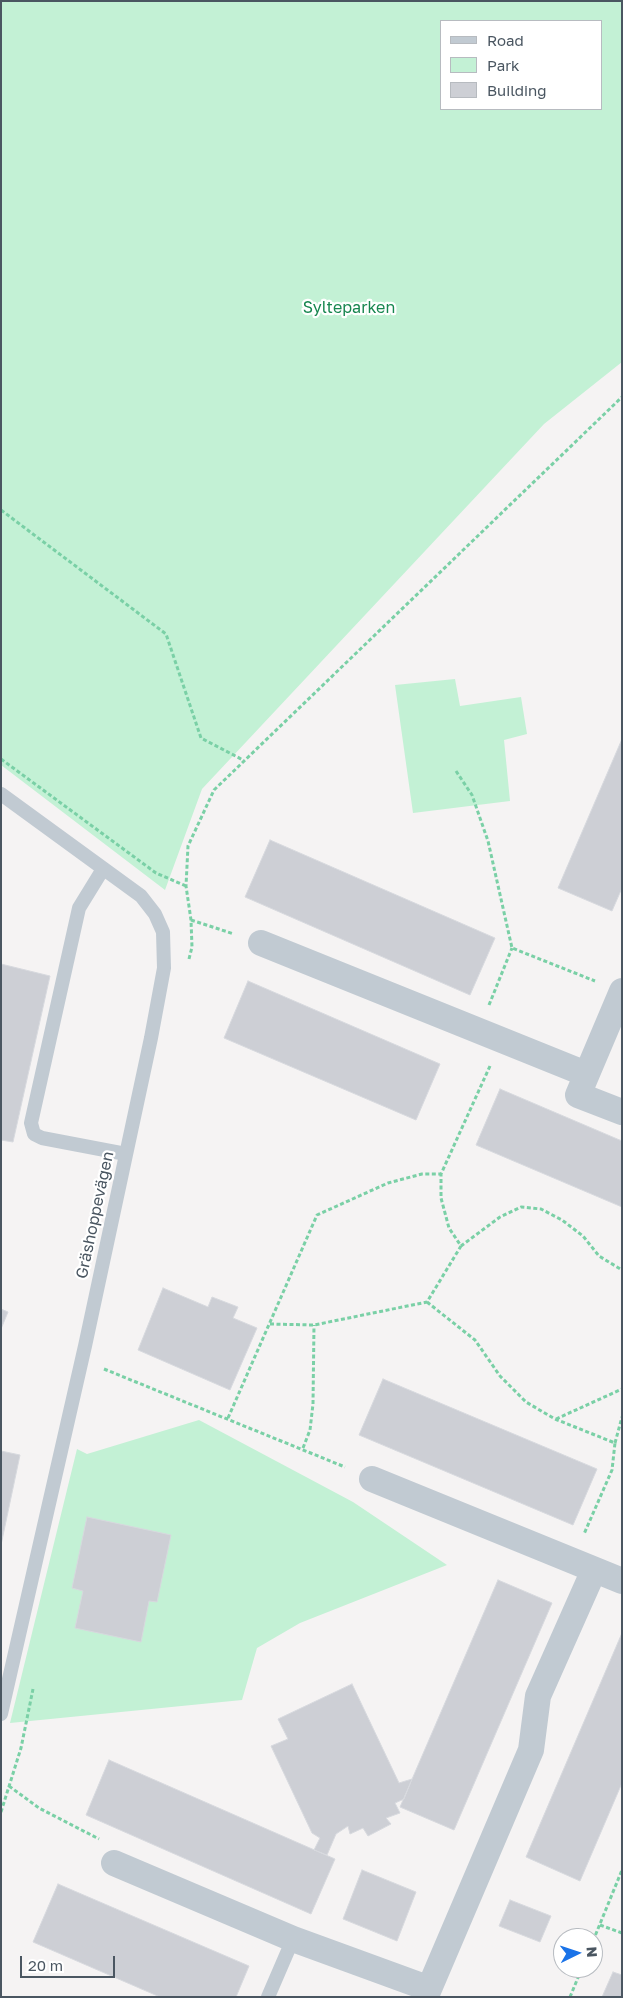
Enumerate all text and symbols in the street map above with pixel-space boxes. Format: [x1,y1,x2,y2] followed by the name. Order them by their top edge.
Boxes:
[440,20,603,110] legend
[487,31,524,49] text: Road
[487,56,519,74] text: Park
[487,81,547,99] text: Building
[303,298,395,318] park label: Sylteparken
[72,1150,118,1280] street label: Gräshoppevägen
[553,1928,603,1978] north arrow
[22,1946,118,1978] scale bar
[584,1946,601,1958] text: N
[28,1956,63,1974] text: 20 m

